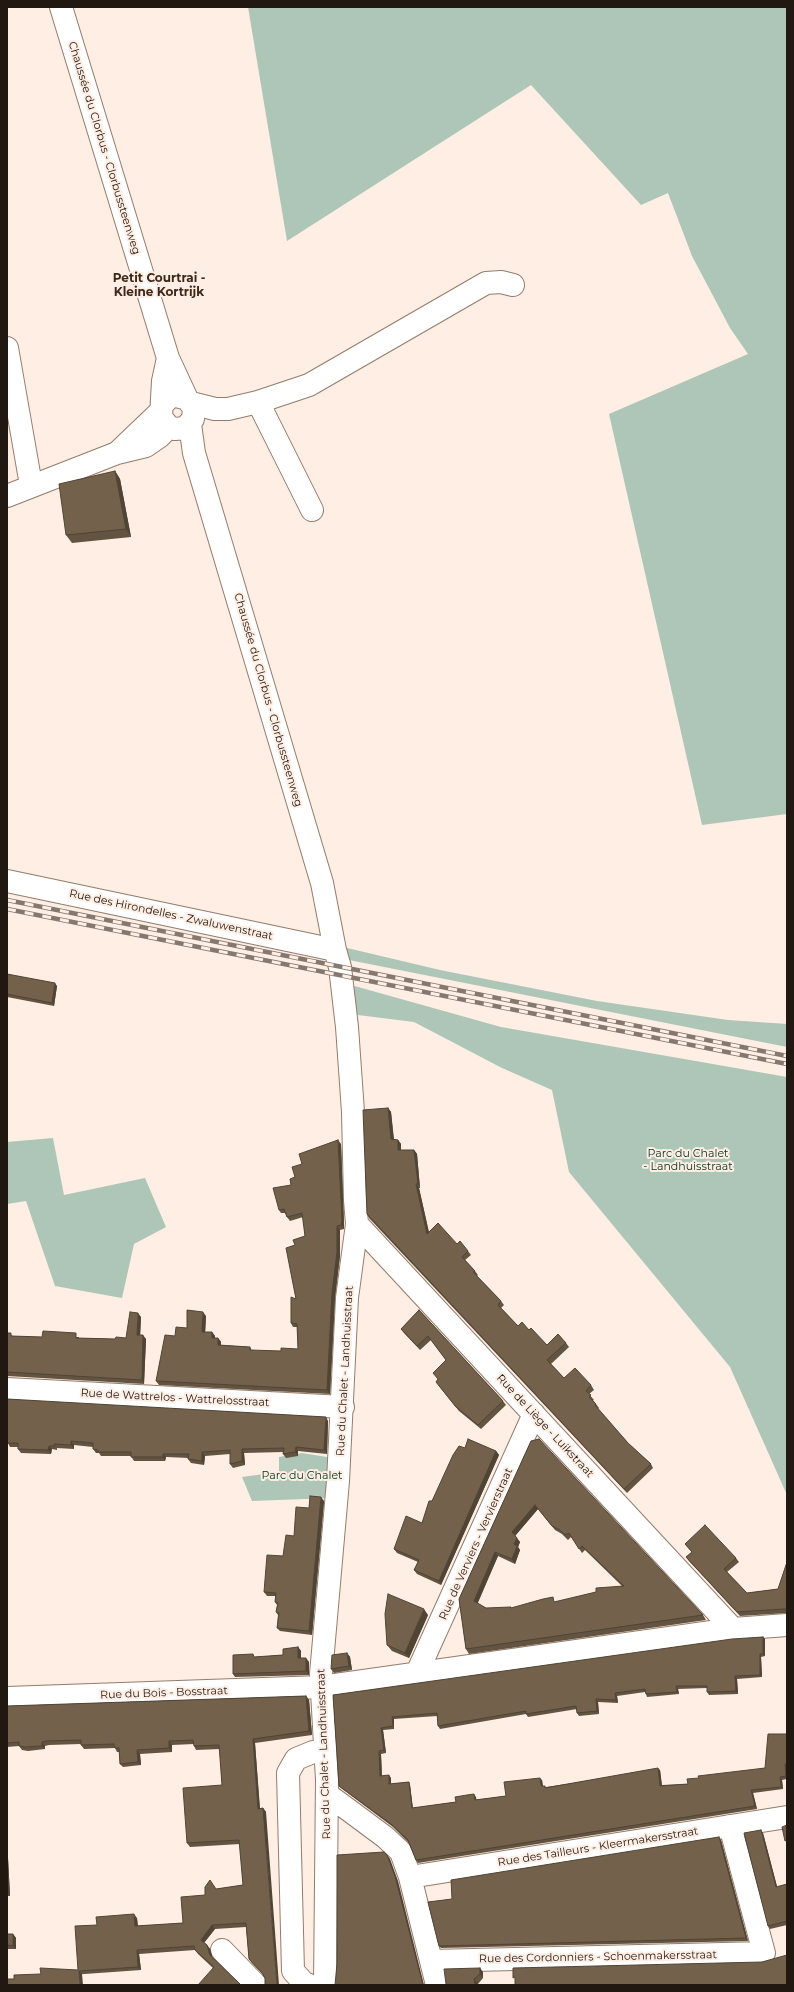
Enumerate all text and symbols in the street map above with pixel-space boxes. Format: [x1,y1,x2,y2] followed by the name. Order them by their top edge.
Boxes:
[65,40,143,256] street label: Chaussée du Clorbus - Clorbussteenweg
[113,271,205,299] district label: Petit Courtrai - Kleine Kortrijk
[231,591,305,809] street label: Chaussée du Clorbus - Clorbussteenweg
[68,887,274,943] street label: Rue des Hirondelles - Zwaluwenstraat
[643,1147,733,1173] park label: Parc du Chalet - Landhuisstraat
[334,1285,356,1457] street label: Rue du Chalet - Landhuisstraat
[494,1372,596,1480] street label: Rue de Liège - Luikstraat
[80,1386,270,1410] street label: Rue de Wattrelos - Wattrelosstraat
[436,1466,516,1622] street label: Rue de Verviers - Vervierstraat
[261,1469,343,1483] park label: Parc du Chalet
[314,1669,334,1839] street label: Rue du Chalet - Landhuisstraat
[100,1684,228,1702] street label: Rue du Bois - Bosstraat
[497,1825,699,1869] street label: Rue des Tailleurs - Kleermakersstraat
[479,1948,717,1966] street label: Rue des Cordonniers - Schoenmakersstraat

